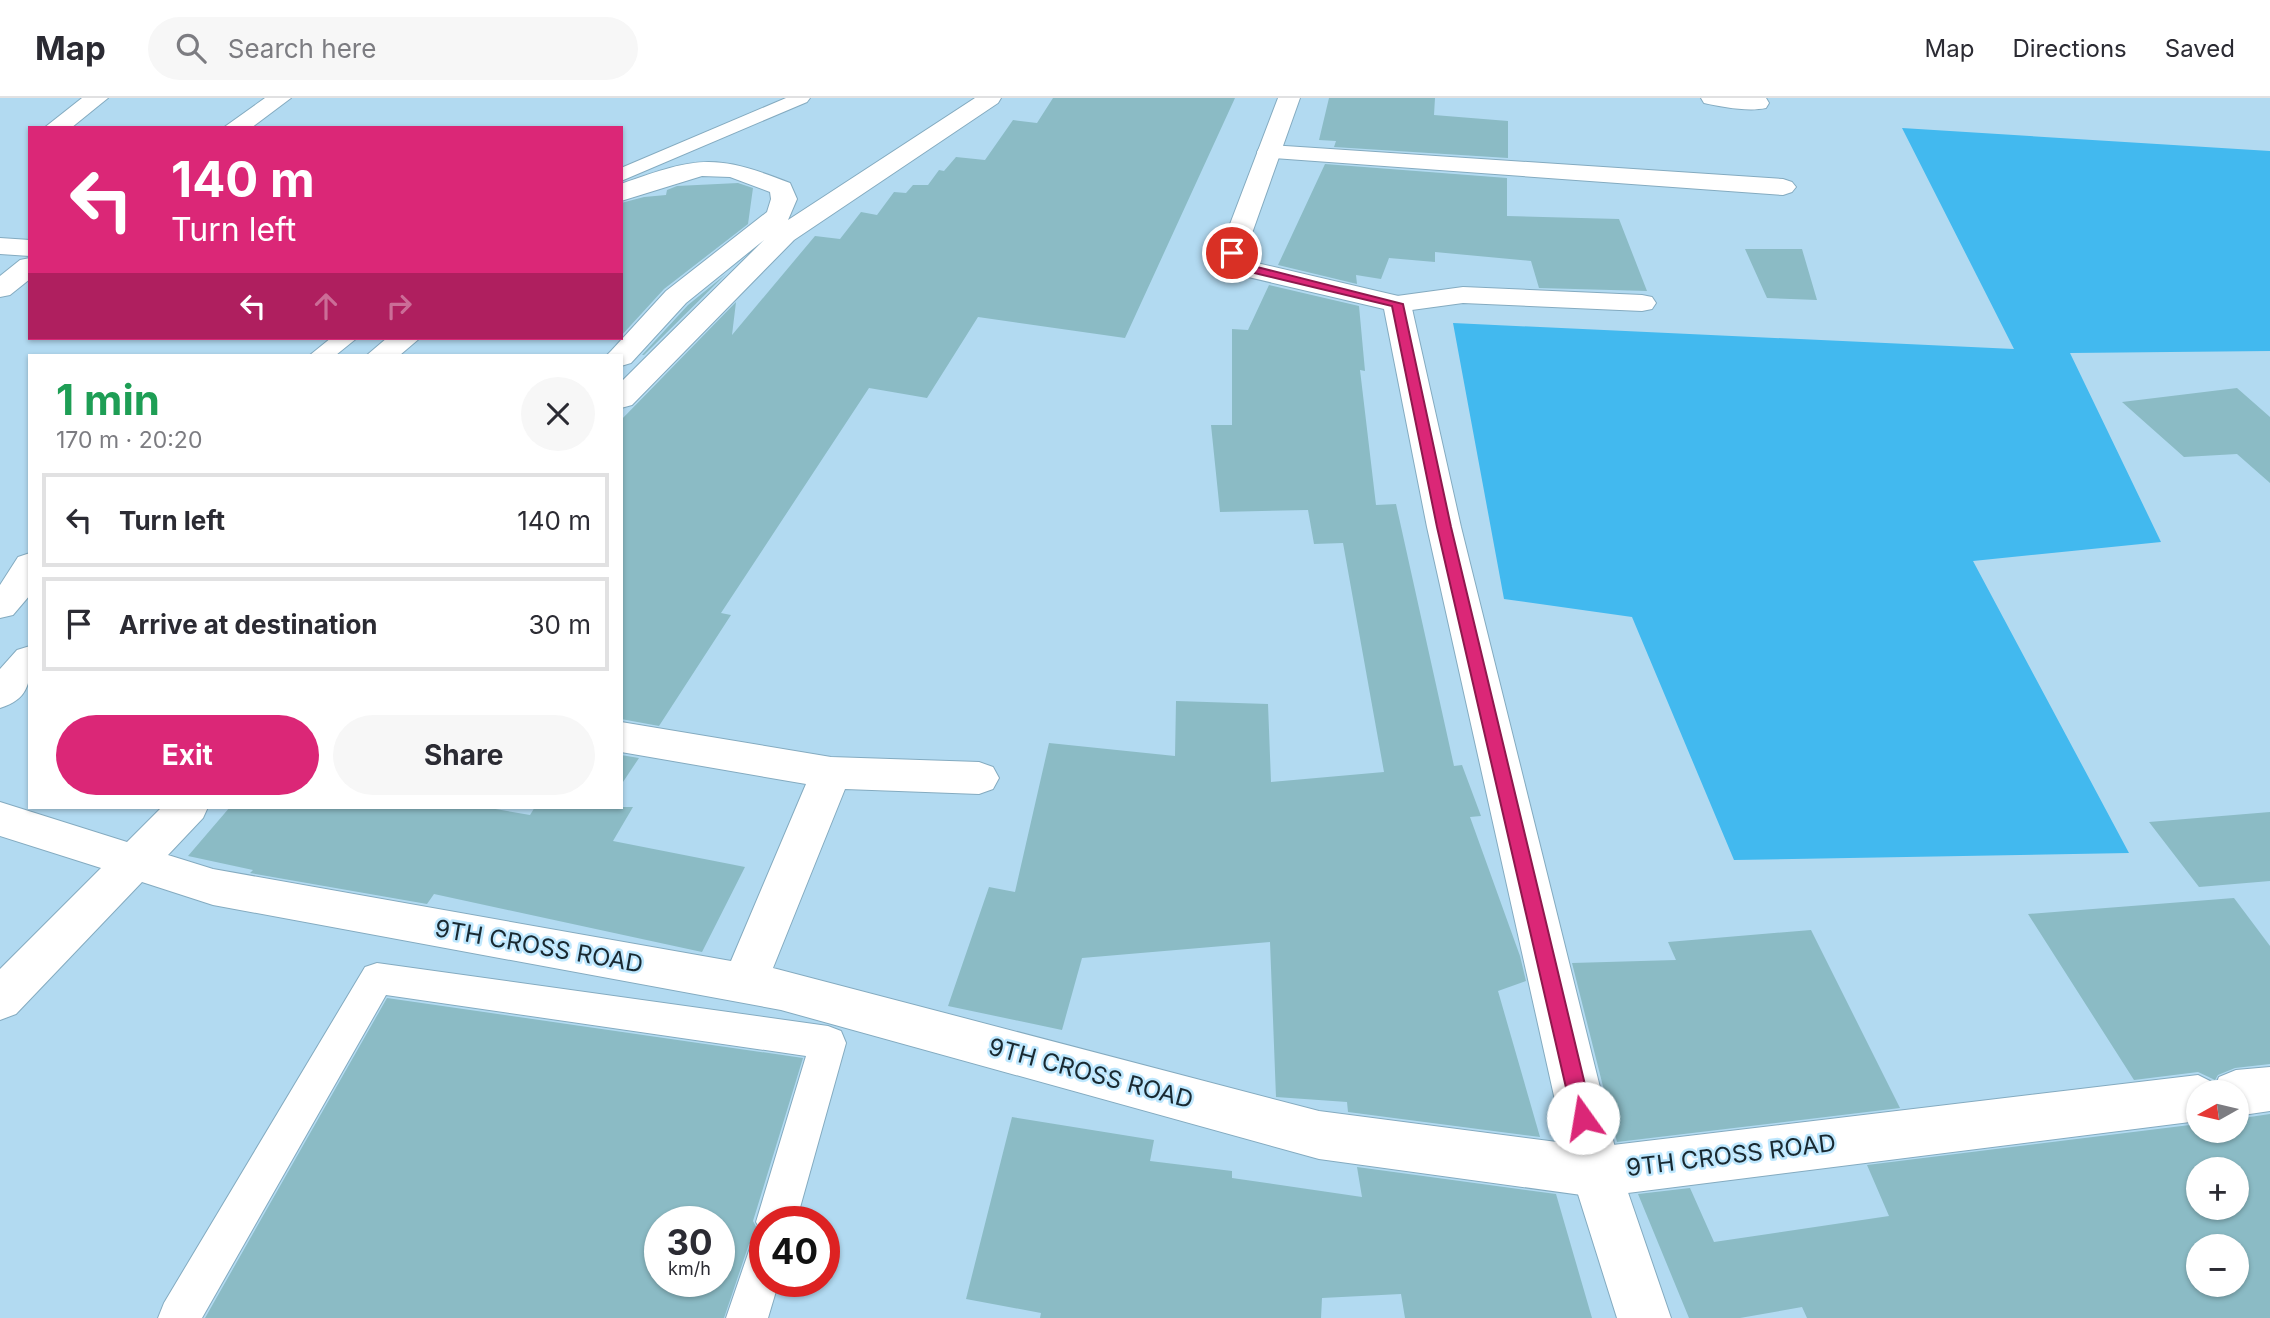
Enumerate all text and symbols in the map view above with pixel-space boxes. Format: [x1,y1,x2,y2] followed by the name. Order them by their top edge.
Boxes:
[148,17,638,80] search box
[35,28,106,68] text: Map
[172,29,210,67] icon: search
[228,33,376,64] text: Search here
[1925,34,1974,63] text: Map
[2012,34,2127,63] text: Directions
[2165,34,2235,63] text: Saved
[171,150,315,209] text: 140 m
[56,154,147,245] icon: left
[171,210,296,249] text: Turn left
[1202,223,1262,283] pin
[1213,234,1251,272] icon: arrive
[234,287,272,325] icon: left
[307,287,345,325] icon: ahead
[380,287,418,325] icon: right
[56,374,160,425] text: 1 min
[521,377,595,451] button: close
[56,426,202,454] text: 170 m · 20:20
[60,501,98,539] icon: left
[119,505,225,536] text: Turn left
[517,505,591,536] text: 140 m
[60,605,98,643] icon: arrive
[119,609,378,640] text: Arrive at destination
[528,609,591,640] text: 30 m
[56,715,319,795] button: Exit
[333,715,595,795] button: Share
[433,913,645,979] street label: 9TH CROSS ROAD
[985,1032,1197,1114] street label: 9TH CROSS ROAD
[2186,1080,2249,1143] north arrow
[2186,1080,2249,1297] map controls
[1546,1081,1620,1155] position arrow
[1625,1128,1837,1182] street label: 9TH CROSS ROAD
[2186,1157,2249,1220] button: +
[749,1206,840,1297] speed limit sign: 40
[666,1221,713,1263] text: 30
[2186,1234,2249,1297] button: −
[668,1258,711,1279] text: km/h

